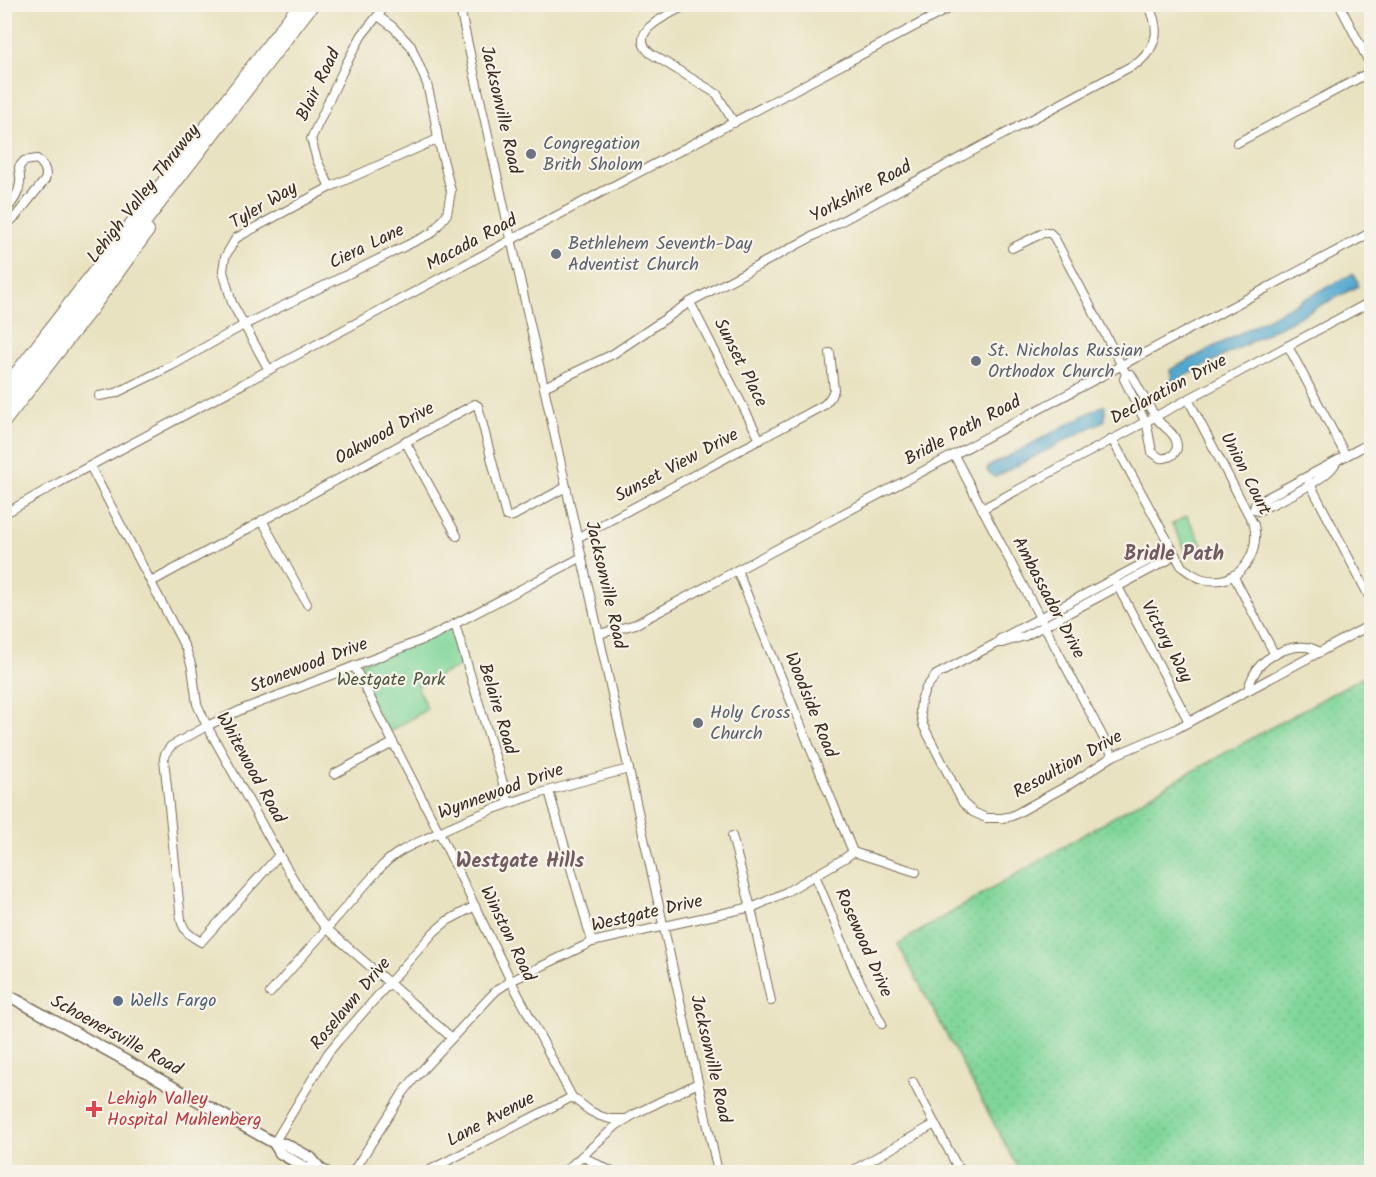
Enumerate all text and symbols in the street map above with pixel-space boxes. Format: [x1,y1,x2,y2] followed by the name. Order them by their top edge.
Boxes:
[289,43,350,126] street label: Blair Road
[471,43,529,178] street label: Jacksonville Road
[80,117,208,270] street label: Lehigh Valley Thruway
[543,130,643,180] place label: Congregation Brith Sholom
[524,147,538,161] marker: Congregation Brith Sholom
[805,152,918,231] street label: Yorkshire Road
[225,174,304,238] street label: Tyler Way
[421,206,524,279] street label: Macada Road
[324,216,410,278] street label: Ciera Lane
[568,230,753,280] place label: Bethlehem Seventh-Day Adventist Church
[549,247,563,261] marker: Bethlehem Seventh-Day Adventist Church
[705,313,775,413] street label: Sunset Place
[988,337,1143,387] place label: St. Nicholas Russian Orthodox Church
[1105,347,1233,433] street label: Declaration Drive
[969,354,983,368] marker: St. Nicholas Russian Orthodox Church
[899,388,1027,474] street label: Bridle Path Road
[330,395,440,473] street label: Oakwood Drive
[610,421,744,511] street label: Sunset View Drive
[1212,427,1279,522] street label: Union Court
[576,518,634,653] street label: Jacksonville Road
[1004,532,1092,664] street label: Ambassador Drive
[1124,539,1224,571] district label: Bridle Path
[1132,596,1200,689] street label: Victory Way
[246,630,372,702] street label: Stonewood Drive
[776,648,845,763] street label: Woodside Road
[469,660,525,759] street label: Belaire Road
[337,666,446,695] park label: Westgate Park
[710,699,791,749] place label: Holy Cross Church
[207,707,293,830] street label: Whitewood Road
[691,716,705,730] marker: Holy Cross Church
[1008,723,1128,807] street label: Resoultion Drive
[434,756,568,828] street label: Wynnewood Drive
[456,846,585,878] district label: Westgate Hills
[471,881,543,988] street label: Winston Road
[826,884,900,1002] street label: Rosewood Drive
[588,887,706,941] street label: Westgate Drive
[303,951,399,1057] street label: Roselawn Drive
[130,987,216,1016] place label: Wells Fargo
[45,988,188,1085] street label: Schoenersville Road
[681,992,739,1127] street label: Jacksonville Road
[111,994,125,1008] marker: Wells Fargo
[107,1085,261,1135] place label: Lehigh Valley Hospital Muhlenberg
[442,1085,540,1155] street label: Lane Avenue
[85,1100,103,1118] marker: Lehigh Valley Hospital Muhlenberg

